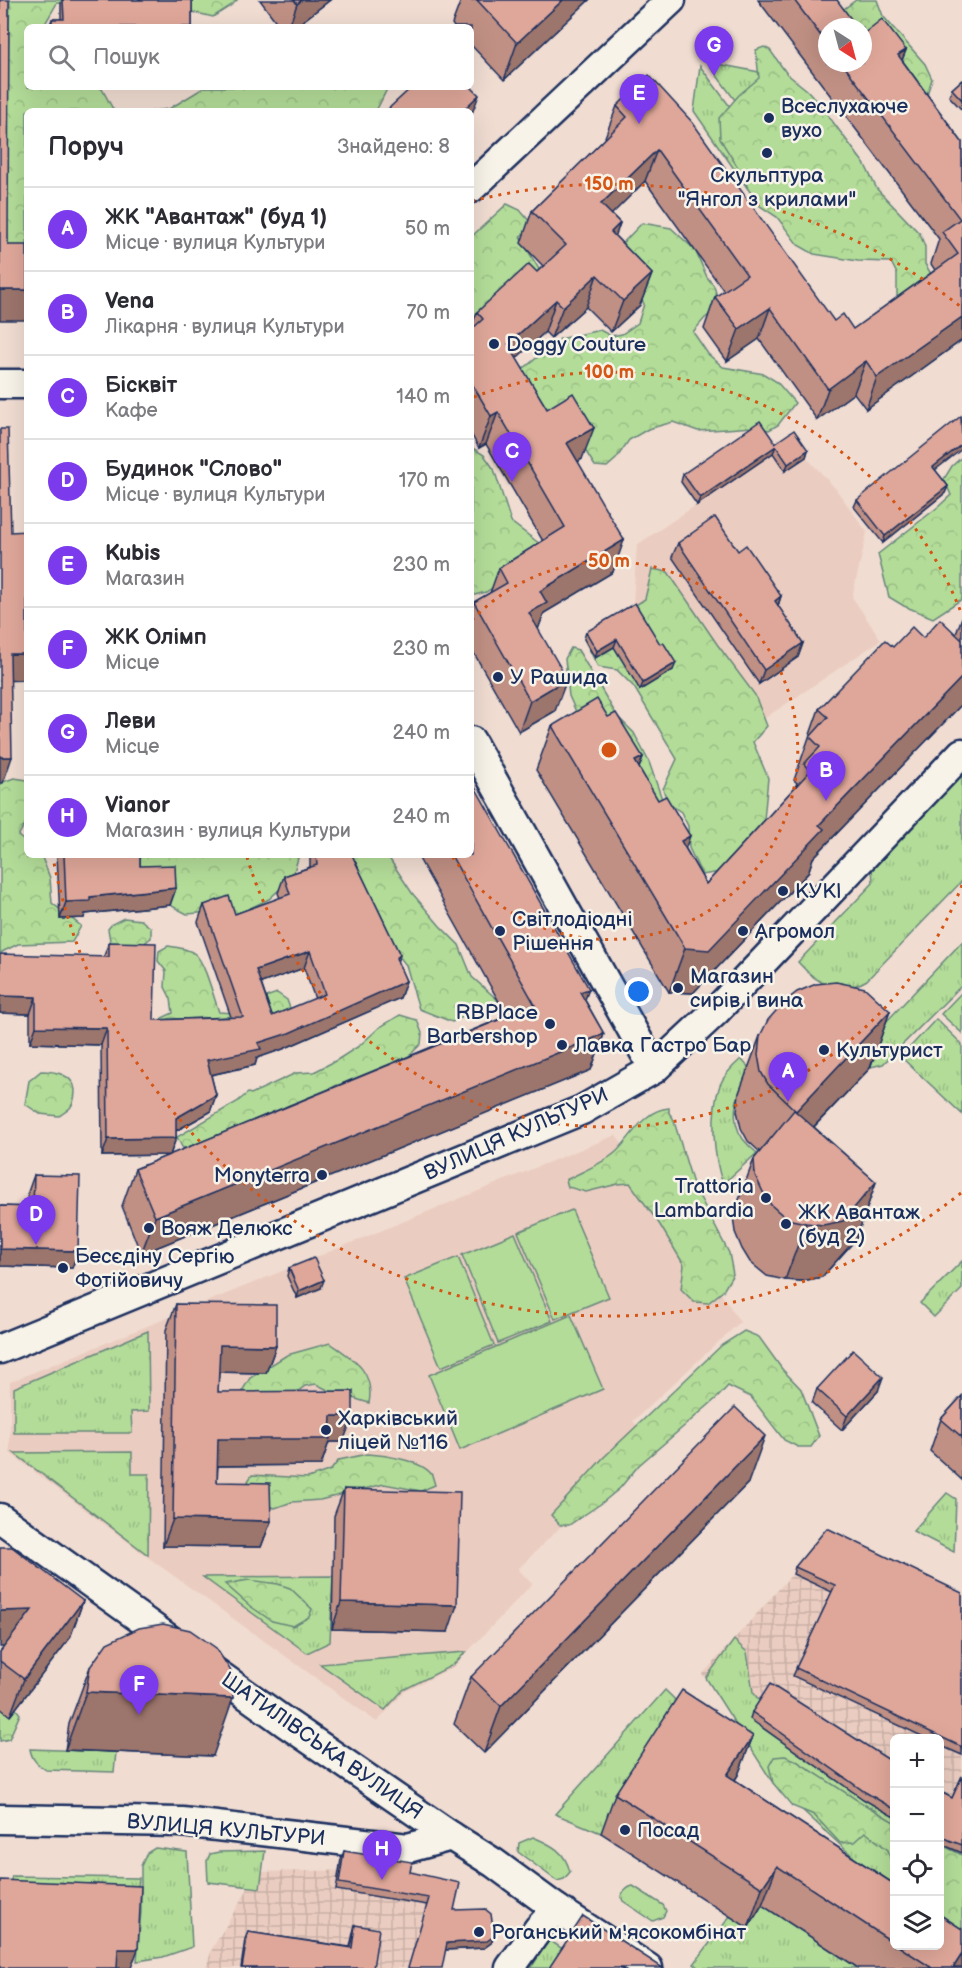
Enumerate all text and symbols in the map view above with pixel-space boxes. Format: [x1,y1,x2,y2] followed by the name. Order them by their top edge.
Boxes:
[818,18,872,72] north arrow
[24,24,474,90] search box
[694,26,734,76] pin: G
[45,41,78,74] icon: search
[93,44,160,71] text: Пошук
[620,74,658,124] pin: E
[781,94,908,143] place label: Всеслухаюче вухо
[762,111,776,125] marker: Всеслухаюче вухо
[48,132,124,163] text: Поруч
[338,135,450,159] text: Знайдено: 8
[760,146,774,160] marker: Скульптура "Янгол з крилами"
[678,163,856,212] place label: Скульптура "Янгол з крилами"
[584,174,634,195] text: 150 m
[105,204,327,231] text: ЖК "Авантаж" (буд 1)
[61,217,74,241] text: A
[405,217,450,241] text: 50 m
[105,231,325,255] text: Місце · вулиця Культури
[105,288,154,315] text: Vena
[60,301,75,325] text: B
[406,301,450,325] text: 70 m
[105,315,345,339] text: Лікарня · вулиця Культури
[506,332,646,357] place label: Doggy Сouture
[487,337,501,351] marker: Doggy Сouture
[584,362,634,383] text: 100 m
[105,372,177,399] text: Бісквіт
[60,385,75,409] text: C
[396,385,450,409] text: 140 m
[105,399,158,423] text: Кафе
[492,432,532,482] pin: C
[105,456,282,483] text: Будинок "Слово"
[61,469,74,493] text: D
[399,469,450,493] text: 170 m
[105,483,325,507] text: Місце · вулиця Культури
[105,540,160,567] text: Kubis
[588,551,630,572] text: 50 m
[61,553,74,577] text: E
[393,553,450,577] text: 230 m
[105,567,185,591] text: Магазин
[105,624,207,651] text: ЖК Олімп
[61,637,74,661] text: F
[393,637,450,661] text: 230 m
[105,651,159,675] text: Місце
[510,665,609,690] place label: У Рашида
[491,670,505,684] marker: У Рашида
[105,708,156,735] text: Леви
[60,721,75,745] text: G
[393,721,450,745] text: 240 m
[105,735,159,759] text: Місце
[599,740,619,760] centre of rings
[806,752,846,801] pin: B
[105,792,170,819] text: Vianor
[60,805,75,829] text: H
[393,805,450,829] text: 240 m
[105,819,351,843] text: Магазин · вулиця Культури
[795,879,842,904] place label: КУКІ
[776,884,790,898] marker: КУКІ
[512,907,633,956] place label: Світлодіодні Рішення
[754,919,835,944] place label: Агромол
[493,924,507,938] marker: Світлодіодні Рішення
[736,924,750,938] marker: Агромол
[690,964,804,1013] place label: Магазин сирів і вина
[624,977,653,1006] your location
[671,981,685,995] marker: Магазин сирів і вина
[426,1000,538,1049] place label: RBPlace Barbershop
[543,1017,557,1031] marker: RBPlace Barbershop
[573,1033,751,1058] place label: Лавка Гастро Бар
[555,1038,569,1052] marker: Лавка Гастро Бар
[836,1038,943,1063] place label: Культурист
[817,1043,831,1057] marker: Культурист
[768,1052,808,1102] pin: A
[420,1082,612,1186] street label: ВУЛИЦЯ КУЛЬТУРИ
[214,1163,310,1188] place label: Monyterra
[315,1168,329,1182] marker: Monyterra
[653,1174,754,1223] place label: Trattoria Lambardia
[759,1191,773,1205] marker: Trattoria Lambardia
[16,1196,56,1245] pin: D
[798,1200,920,1249] place label: ЖК Авантаж (буд 2)
[161,1216,293,1241] place label: Вояж Делюкс
[779,1217,793,1231] marker: ЖК Авантаж (буд 2)
[142,1221,156,1235] marker: Вояж Делюкс
[75,1244,235,1293] place label: Бесєдіну Сергію Фотійовичу
[56,1261,70,1275] marker: Бесєдіну Сергію Фотійовичу
[338,1406,458,1455] place label: Харківський ліцей №116
[319,1423,333,1437] marker: Харківський ліцей №116
[120,1666,158,1715] pin: F
[216,1667,428,1825] street label: ШАТИЛІВСЬКА ВУЛИЦЯ
[890,1734,944,1950] map controls
[890,1734,944,1788] button: +
[890,1788,944,1842] button: −
[126,1809,326,1851] street label: ВУЛИЦЯ КУЛЬТУРИ
[637,1818,699,1843] place label: Посад
[618,1823,632,1837] marker: Посад
[362,1830,401,1880] pin: H
[890,1842,944,1896] button: locate
[890,1896,944,1950] button: layers
[491,1920,747,1945] place label: Роганський м'ясокомбінат
[472,1925,486,1939] marker: Роганський м'ясокомбінат

